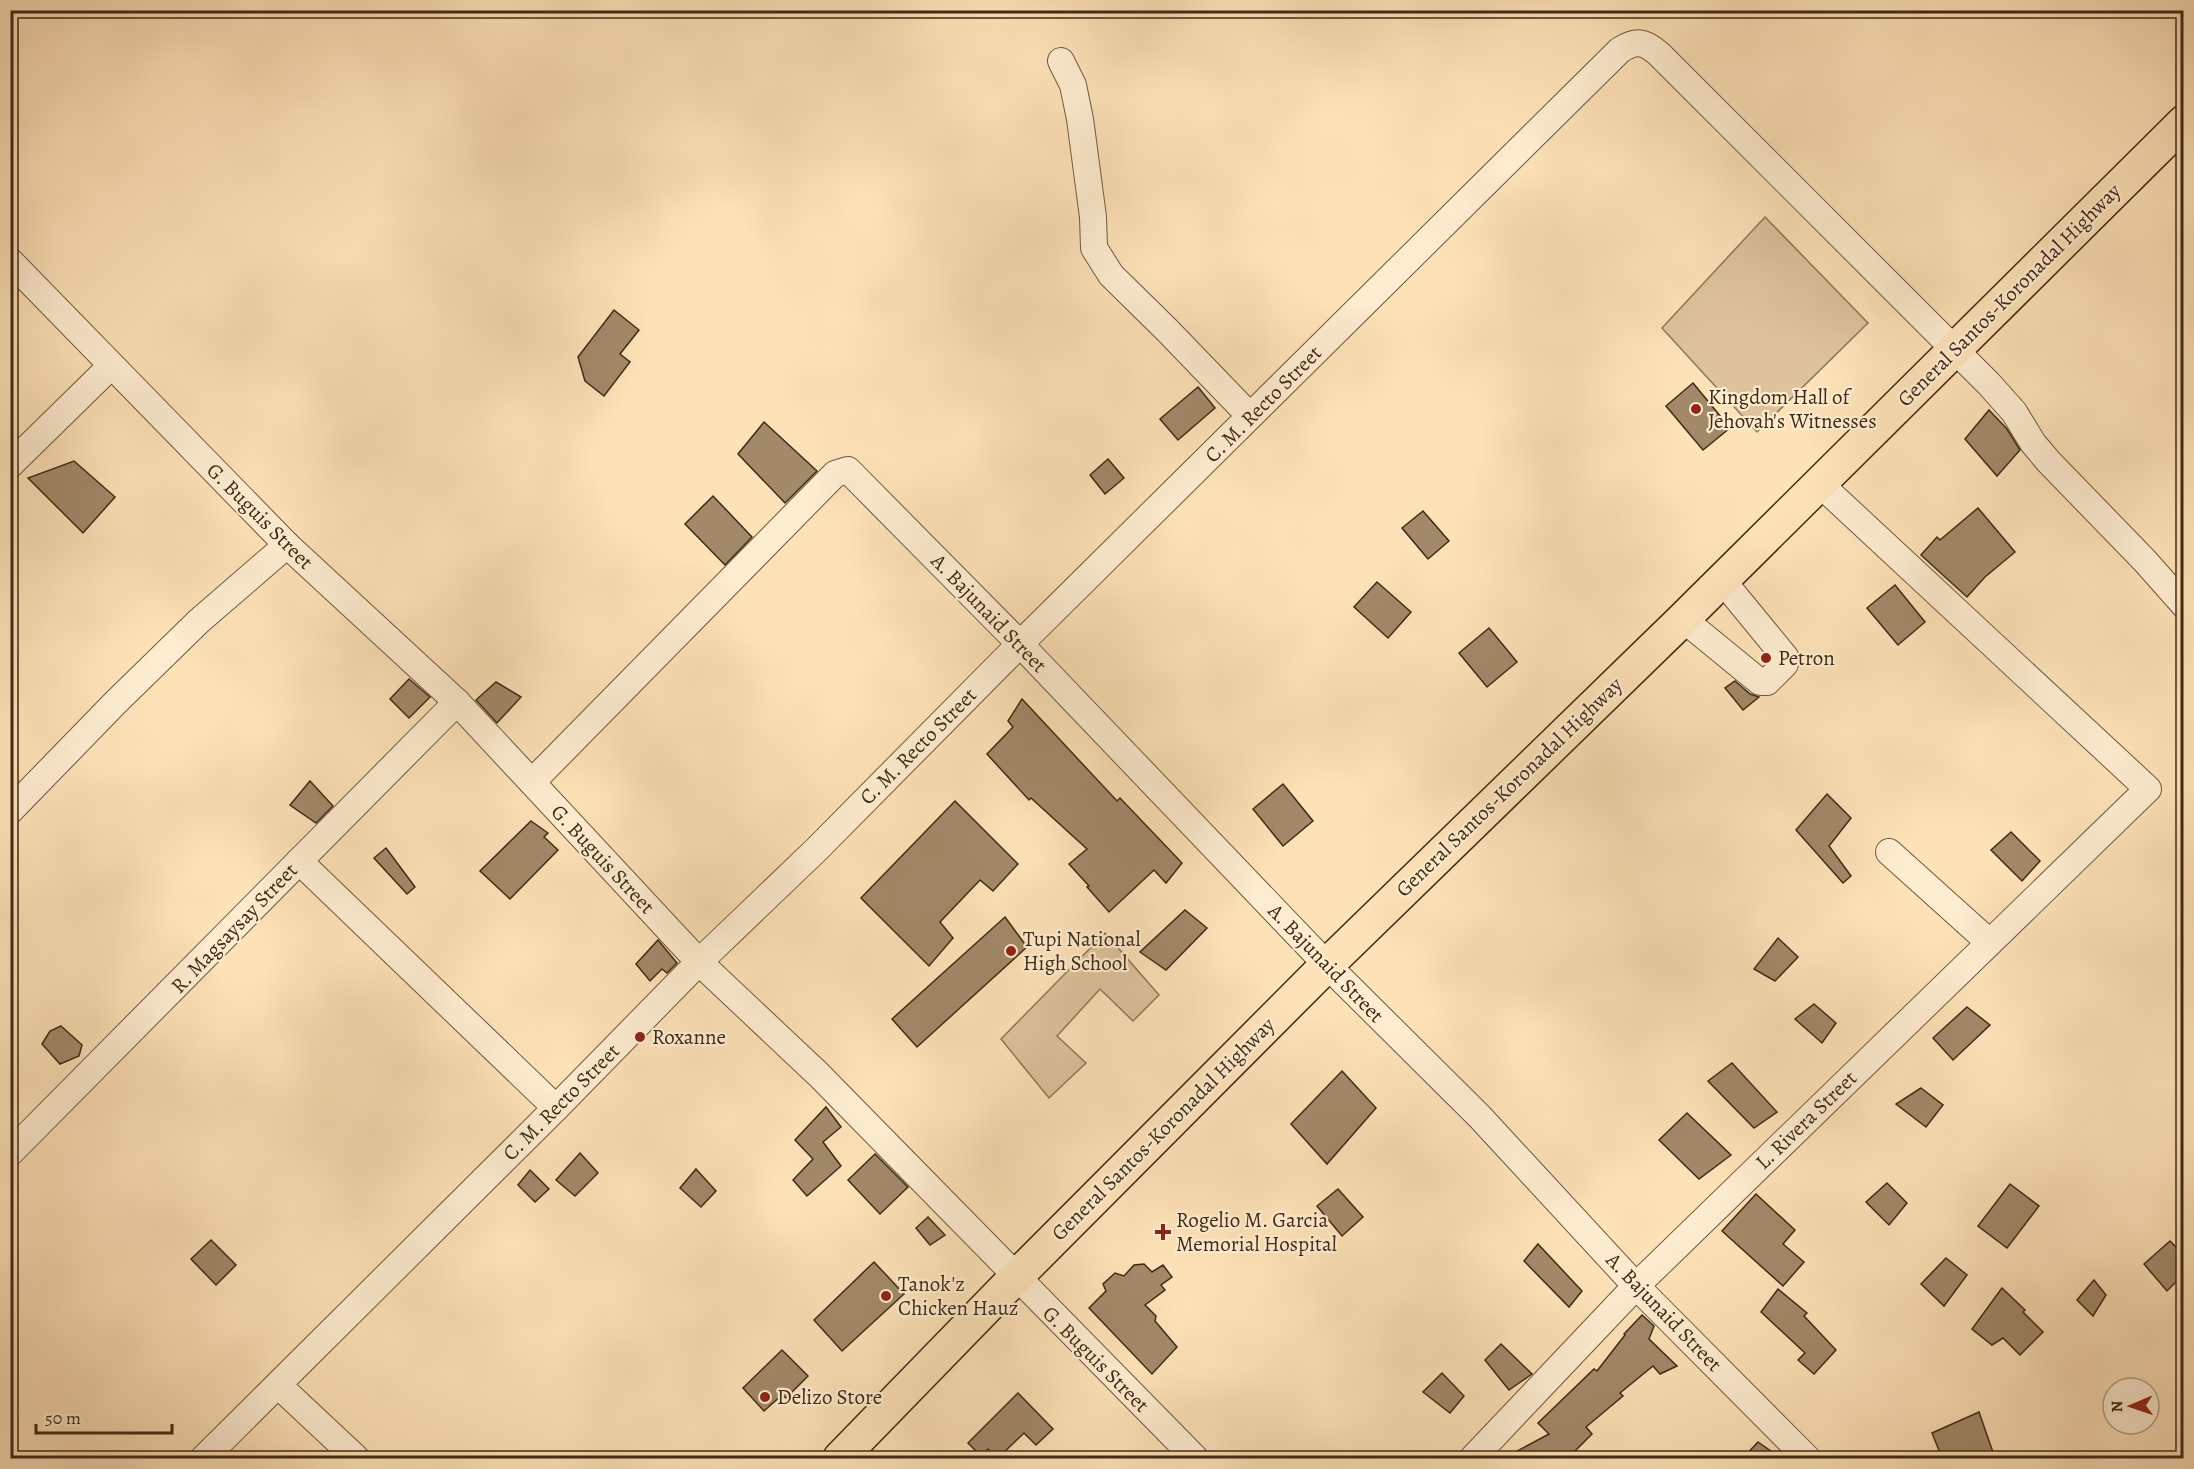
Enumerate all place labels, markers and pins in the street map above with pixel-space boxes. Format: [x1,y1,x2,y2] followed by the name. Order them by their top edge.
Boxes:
[1708,383,1877,435] place label: Kingdom Hall of Jehovah's Witnesses
[1689,402,1703,416] marker: Kingdom Hall of Jehovah's Witnesses
[1778,644,1835,672] place label: Petron
[1759,651,1773,665] marker: Petron
[1023,925,1141,977] place label: Tupi National High School
[1004,944,1018,958] marker: Tupi National High School
[652,1023,726,1051] place label: Roxanne
[633,1030,647,1044] marker: Roxanne
[1176,1206,1337,1258] place label: Rogelio M. Garcia Memorial Hospital
[1154,1223,1172,1241] marker: Rogelio M. Garcia Memorial Hospital
[898,1270,1019,1322] place label: Tanok'z Chicken Hauz
[879,1289,893,1303] marker: Tanok'z Chicken Hauz
[777,1383,882,1411] place label: Delizo Store
[758,1390,772,1404] marker: Delizo Store

